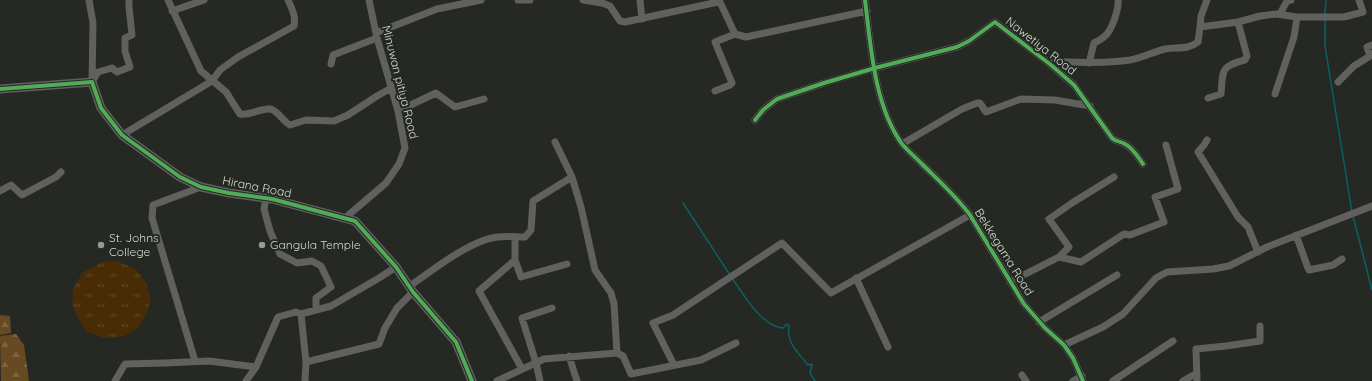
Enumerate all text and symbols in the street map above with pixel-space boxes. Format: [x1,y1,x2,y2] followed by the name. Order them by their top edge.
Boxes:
[1003,13,1080,78] street label: Nawetiya Road
[379,24,422,140] street label: Minuwan pitiya Road
[221,172,293,201] street label: Hirana Road
[972,205,1037,298] street label: Bekkegama Road
[109,230,159,259] place label: St. Johns College
[270,237,361,252] place label: Gangula Temple
[96,240,106,250] marker: St. Johns College
[257,240,267,250] marker: Gangula Temple

